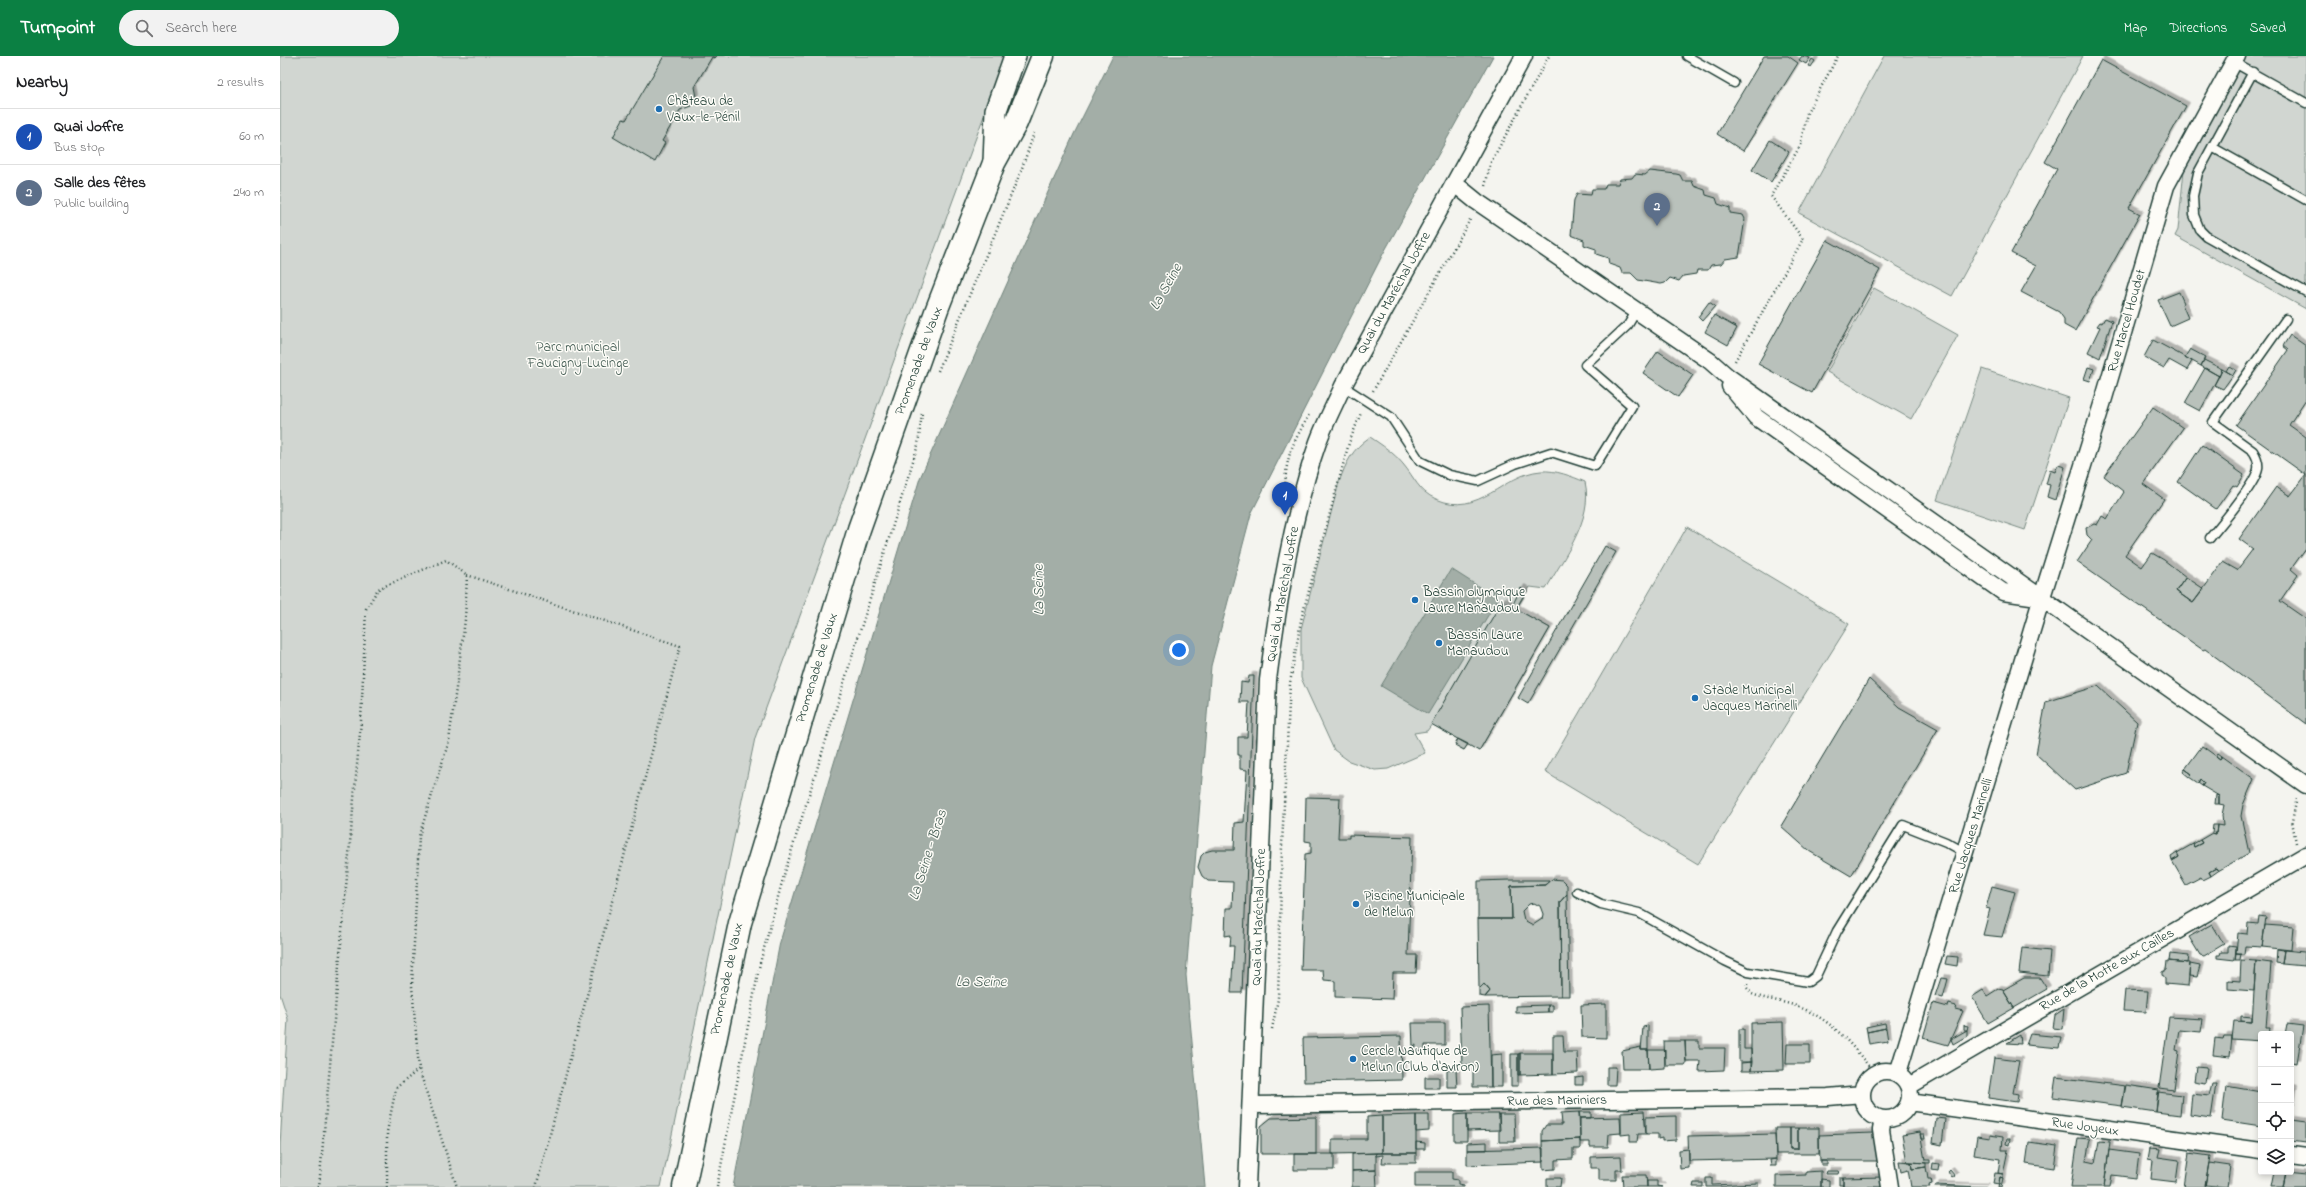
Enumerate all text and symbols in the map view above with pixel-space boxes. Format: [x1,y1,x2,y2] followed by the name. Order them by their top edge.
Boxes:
[119,10,399,46] search box
[20,15,95,42] text: Turnpoint
[133,17,155,39] icon: search
[165,17,237,39] text: Search here
[2124,18,2147,39] text: Map
[2169,18,2227,39] text: Directions
[2249,18,2286,39] text: Saved
[16,70,68,95] text: Nearby
[217,73,264,92] text: 2 results
[666,91,740,128] place label: Château de Vaux-le-Pénil
[654,104,664,114] marker: Château de Vaux-le-Pénil
[54,116,124,138] text: Quai Joffre
[27,127,31,146] text: 1
[239,127,264,146] text: 60 m
[54,138,105,157] text: Bus stop
[54,172,146,194] text: Salle des fêtes
[26,183,32,202] text: 2
[233,183,264,202] text: 240 m
[1644,193,1670,226] pin: 2
[54,194,129,213] text: Public building
[1352,227,1437,358] street label: Quai du Maréchal Joffre
[1144,258,1188,314] water label: La Seine
[2102,267,2152,375] street label: Rue Marcel Houdet
[890,304,948,418] street label: Promenade de Vaux
[527,337,629,375] park label: Parc municipal Faucigny-Lucinge
[1272,482,1298,515] pin: 1
[1261,524,1305,663] street label: Quai du Maréchal Joffre
[1028,563,1050,615] water label: La Seine
[1422,582,1526,619] place label: Bassin olympique Laure Manaudou
[1410,595,1420,605] marker: Bassin olympique Laure Manaudou
[790,610,844,726] street label: Promenade de Vaux
[1446,625,1523,662] place label: Bassin Laure Manaudou
[1434,638,1444,648] marker: Bassin Laure Manaudou
[1169,640,1189,660] your location
[1703,680,1798,717] place label: Stade Municipal Jacques Marinelli
[1690,693,1700,703] marker: Stade Municipal Jacques Marinelli
[1943,776,1999,896] street label: Rue Jacques Marinelli
[903,806,953,903] water label: La Seine - Bras
[1246,847,1272,986] street label: Quai du Maréchal Joffre
[1364,886,1465,923] place label: Piscine Municipale de Melun
[1351,899,1361,909] marker: Piscine Municipale de Melun
[705,921,749,1037] street label: Promenade de Vaux
[2036,923,2178,1017] street label: Rue de la Motte aux Cailles
[956,971,1008,993] water label: La Seine
[2258,1031,2294,1175] map controls
[2258,1031,2294,1067] button: +
[1361,1041,1479,1078] place label: Cercle Nautique de Melun (Club d'aviron)
[1348,1054,1358,1064] marker: Cercle Nautique de Melun (Club d'aviron)
[2258,1067,2294,1103] button: −
[1507,1090,1607,1112] street label: Rue des Mariniers
[2258,1103,2294,1139] button: locate
[2050,1112,2120,1143] street label: Rue Joyeux
[2258,1139,2294,1175] button: layers

